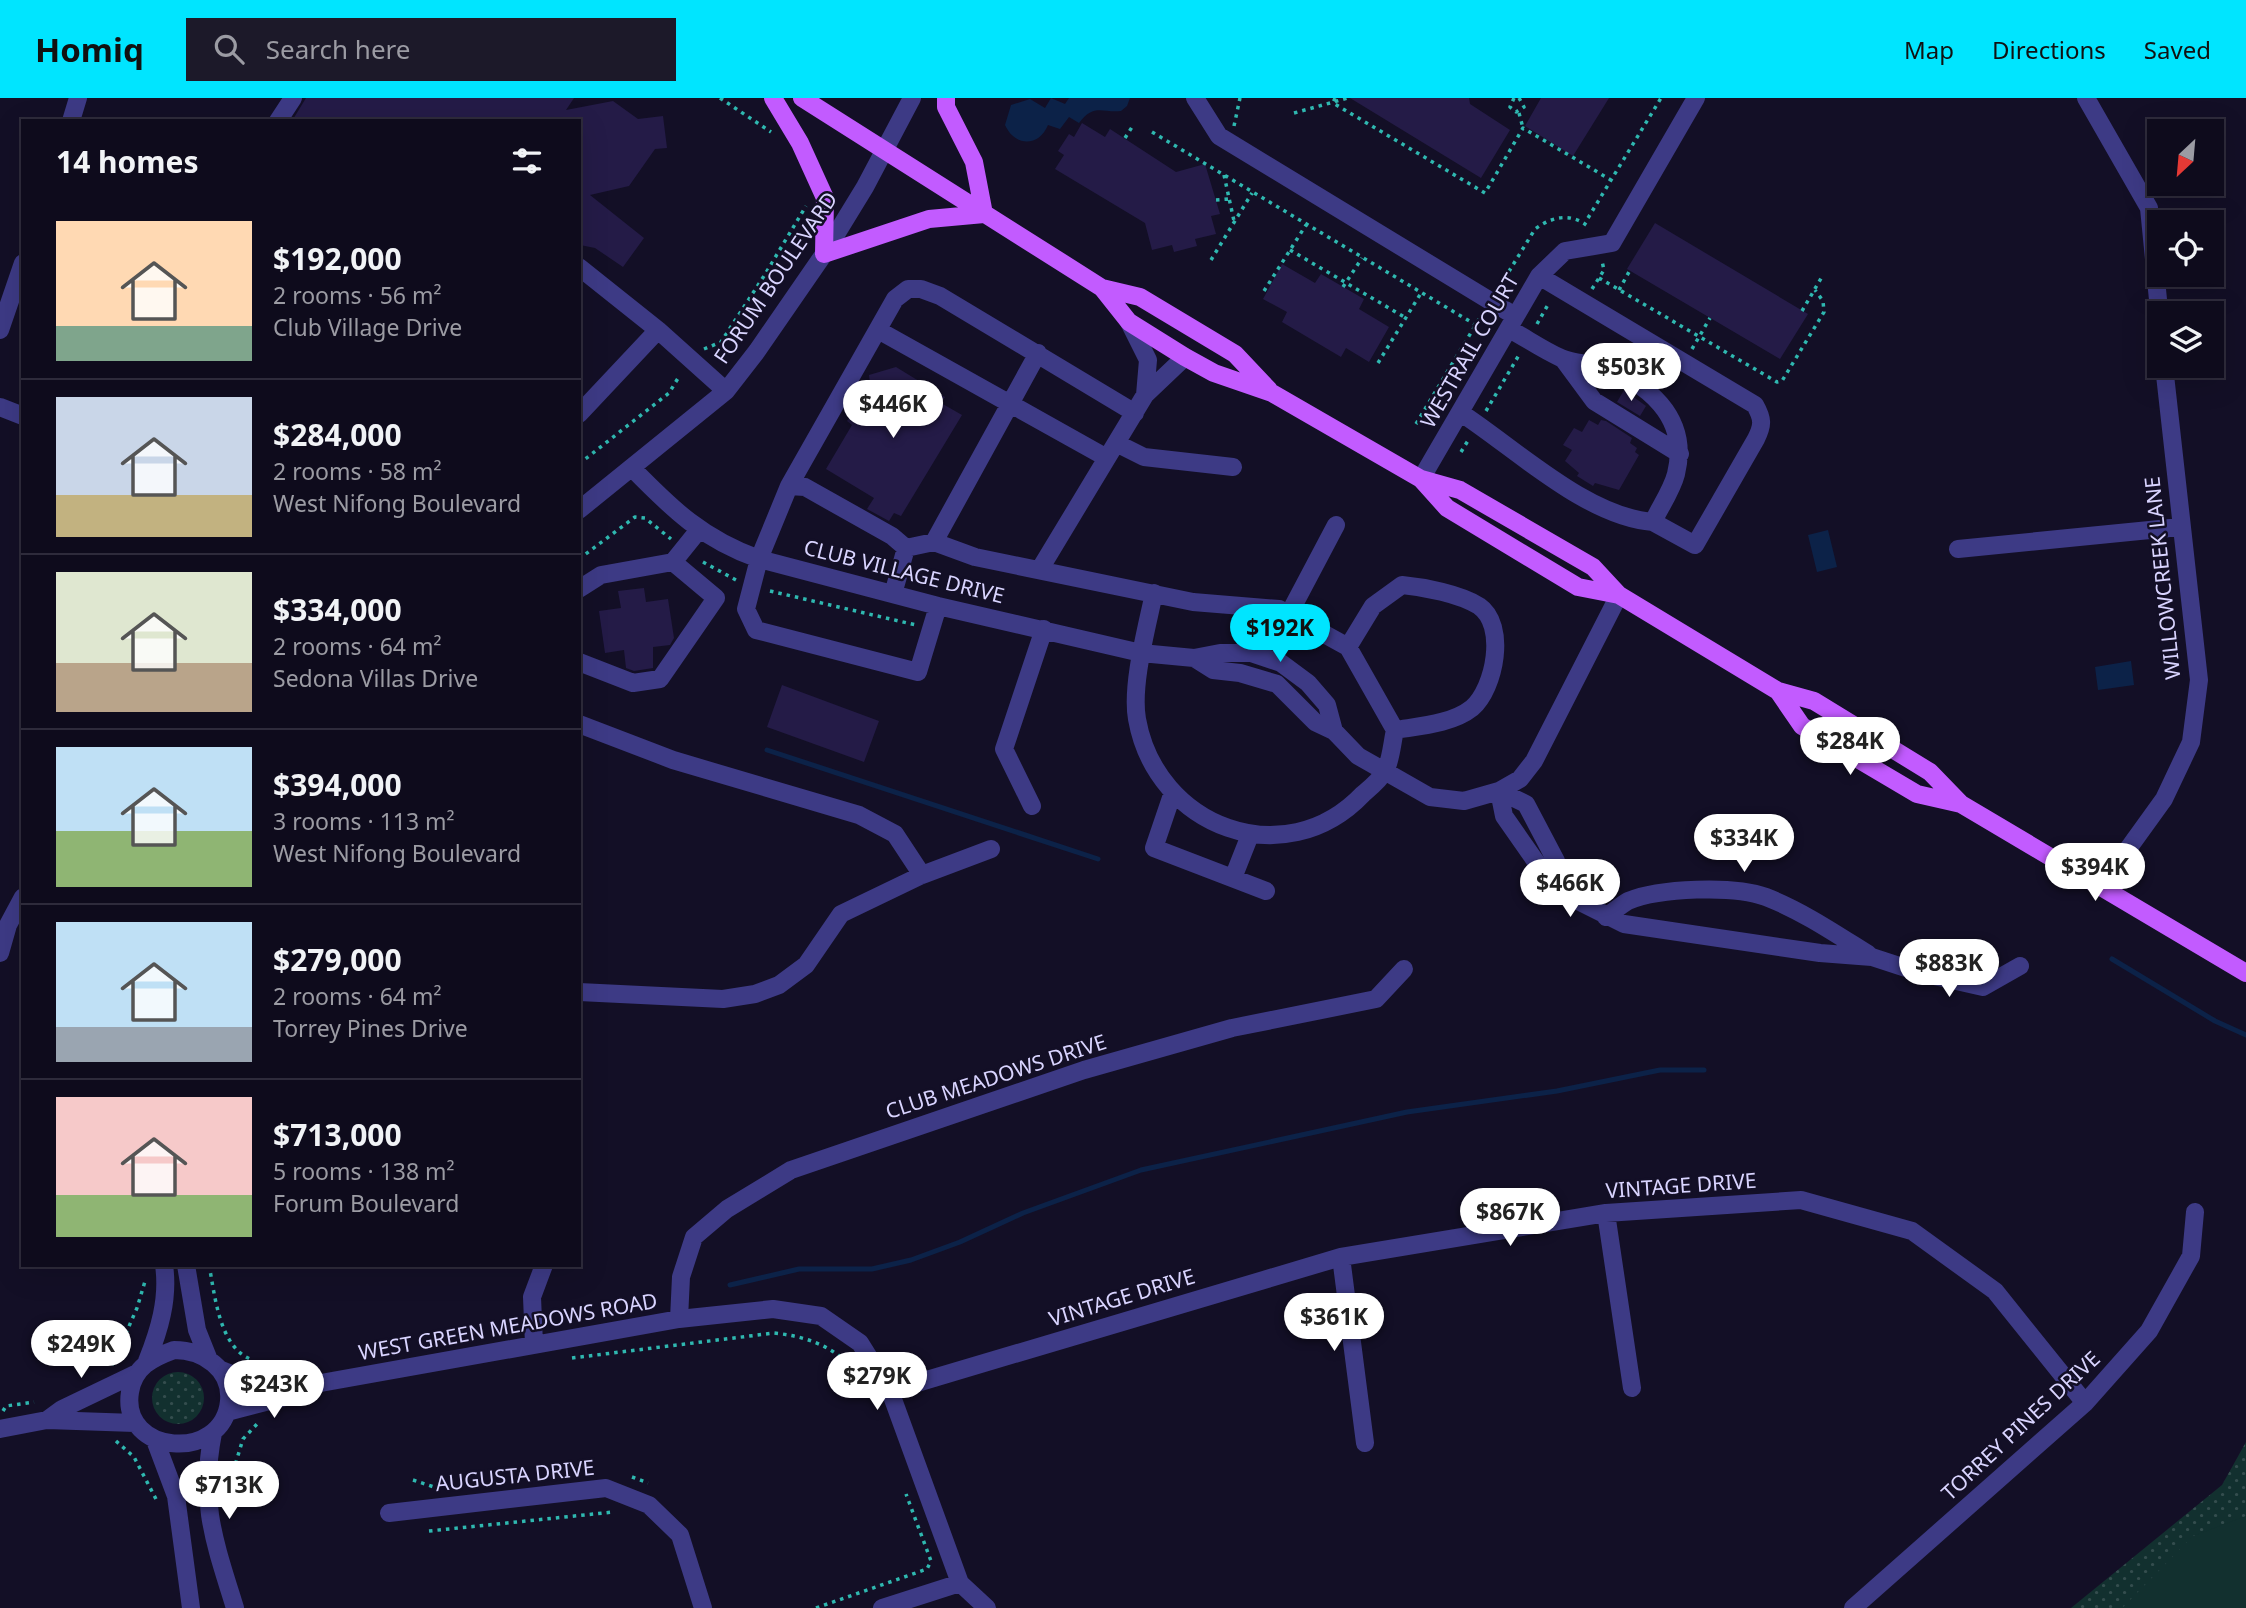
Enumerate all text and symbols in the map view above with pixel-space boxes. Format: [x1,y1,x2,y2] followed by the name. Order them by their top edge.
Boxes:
[186,18,676,81] search box
[35,27,144,72] text: Homiq
[210,30,248,68] icon: search
[266,31,410,67] text: Search here
[1904,33,1954,66] text: Map
[1992,33,2106,66] text: Directions
[2144,33,2211,66] text: Saved
[2147,119,2224,196] north arrow
[2147,119,2224,378] map controls
[56,141,199,182] text: 14 homes
[508,142,546,180] icon: filters
[707,186,843,369] street label: FORUM BOULEVARD
[2147,210,2224,287] button: locate
[273,238,402,279] text: $192,000
[112,249,196,333] icon: home
[1414,268,1525,433] street label: WESTRAIL COURT
[273,279,442,311] text: 2 rooms · 56 m²
[2147,301,2224,378] button: layers
[273,311,462,343] text: Club Village Drive
[1582,344,1680,403] pin: $503K
[1597,350,1665,382] text: $503K
[844,380,942,440] pin: $446K
[859,387,927,419] text: $446K
[273,414,402,455] text: $284,000
[112,425,196,509] icon: home
[273,455,442,487] text: 2 rooms · 58 m²
[2137,475,2187,681] street label: WILLOWCREEK LANE
[273,487,521,519] text: West Nifong Boulevard
[801,533,1007,609] street label: CLUB VILLAGE DRIVE
[273,589,402,630] text: $334,000
[112,600,196,684] icon: home
[1231,604,1329,664] pin: $192K
[1246,611,1314,643] text: $192K
[273,630,442,662] text: 2 rooms · 64 m²
[273,662,478,694] text: Sedona Villas Drive
[1801,718,1899,777] pin: $284K
[1816,724,1884,756] text: $284K
[273,764,402,805] text: $394,000
[112,775,196,859] icon: home
[273,805,455,837] text: 3 rooms · 113 m²
[1695,814,1793,874] pin: $334K
[1710,821,1778,853] text: $334K
[273,837,521,869] text: West Nifong Boulevard
[2046,844,2144,903] pin: $394K
[2061,850,2129,882] text: $394K
[1521,860,1619,919] pin: $466K
[1536,866,1604,898] text: $466K
[273,939,402,980] text: $279,000
[1900,940,1998,999] pin: $883K
[1915,946,1983,978] text: $883K
[112,950,196,1034] icon: home
[273,980,442,1012] text: 2 rooms · 64 m²
[273,1012,468,1044] text: Torrey Pines Drive
[882,1027,1110,1125] street label: CLUB MEADOWS DRIVE
[273,1114,402,1155] text: $713,000
[112,1125,196,1209] icon: home
[273,1155,455,1187] text: 5 rooms · 138 m²
[1605,1166,1757,1204] street label: VINTAGE DRIVE
[273,1187,459,1219] text: Forum Boulevard
[1461,1188,1559,1248] pin: $867K
[1476,1195,1544,1227] text: $867K
[1045,1262,1198,1333] street label: VINTAGE DRIVE
[356,1286,659,1366] street label: WEST GREEN MEADOWS ROAD
[1285,1294,1383,1353] pin: $361K
[1300,1300,1368,1332] text: $361K
[32,1320,130,1380] pin: $249K
[47,1327,115,1359] text: $249K
[1935,1344,2106,1506] street label: TORREY PINES DRIVE
[828,1352,926,1412] pin: $279K
[843,1359,911,1391] text: $279K
[225,1360,323,1420] pin: $243K
[240,1367,308,1399] text: $243K
[434,1453,596,1497] street label: AUGUSTA DRIVE
[180,1462,278,1521] pin: $713K
[195,1468,263,1500] text: $713K

